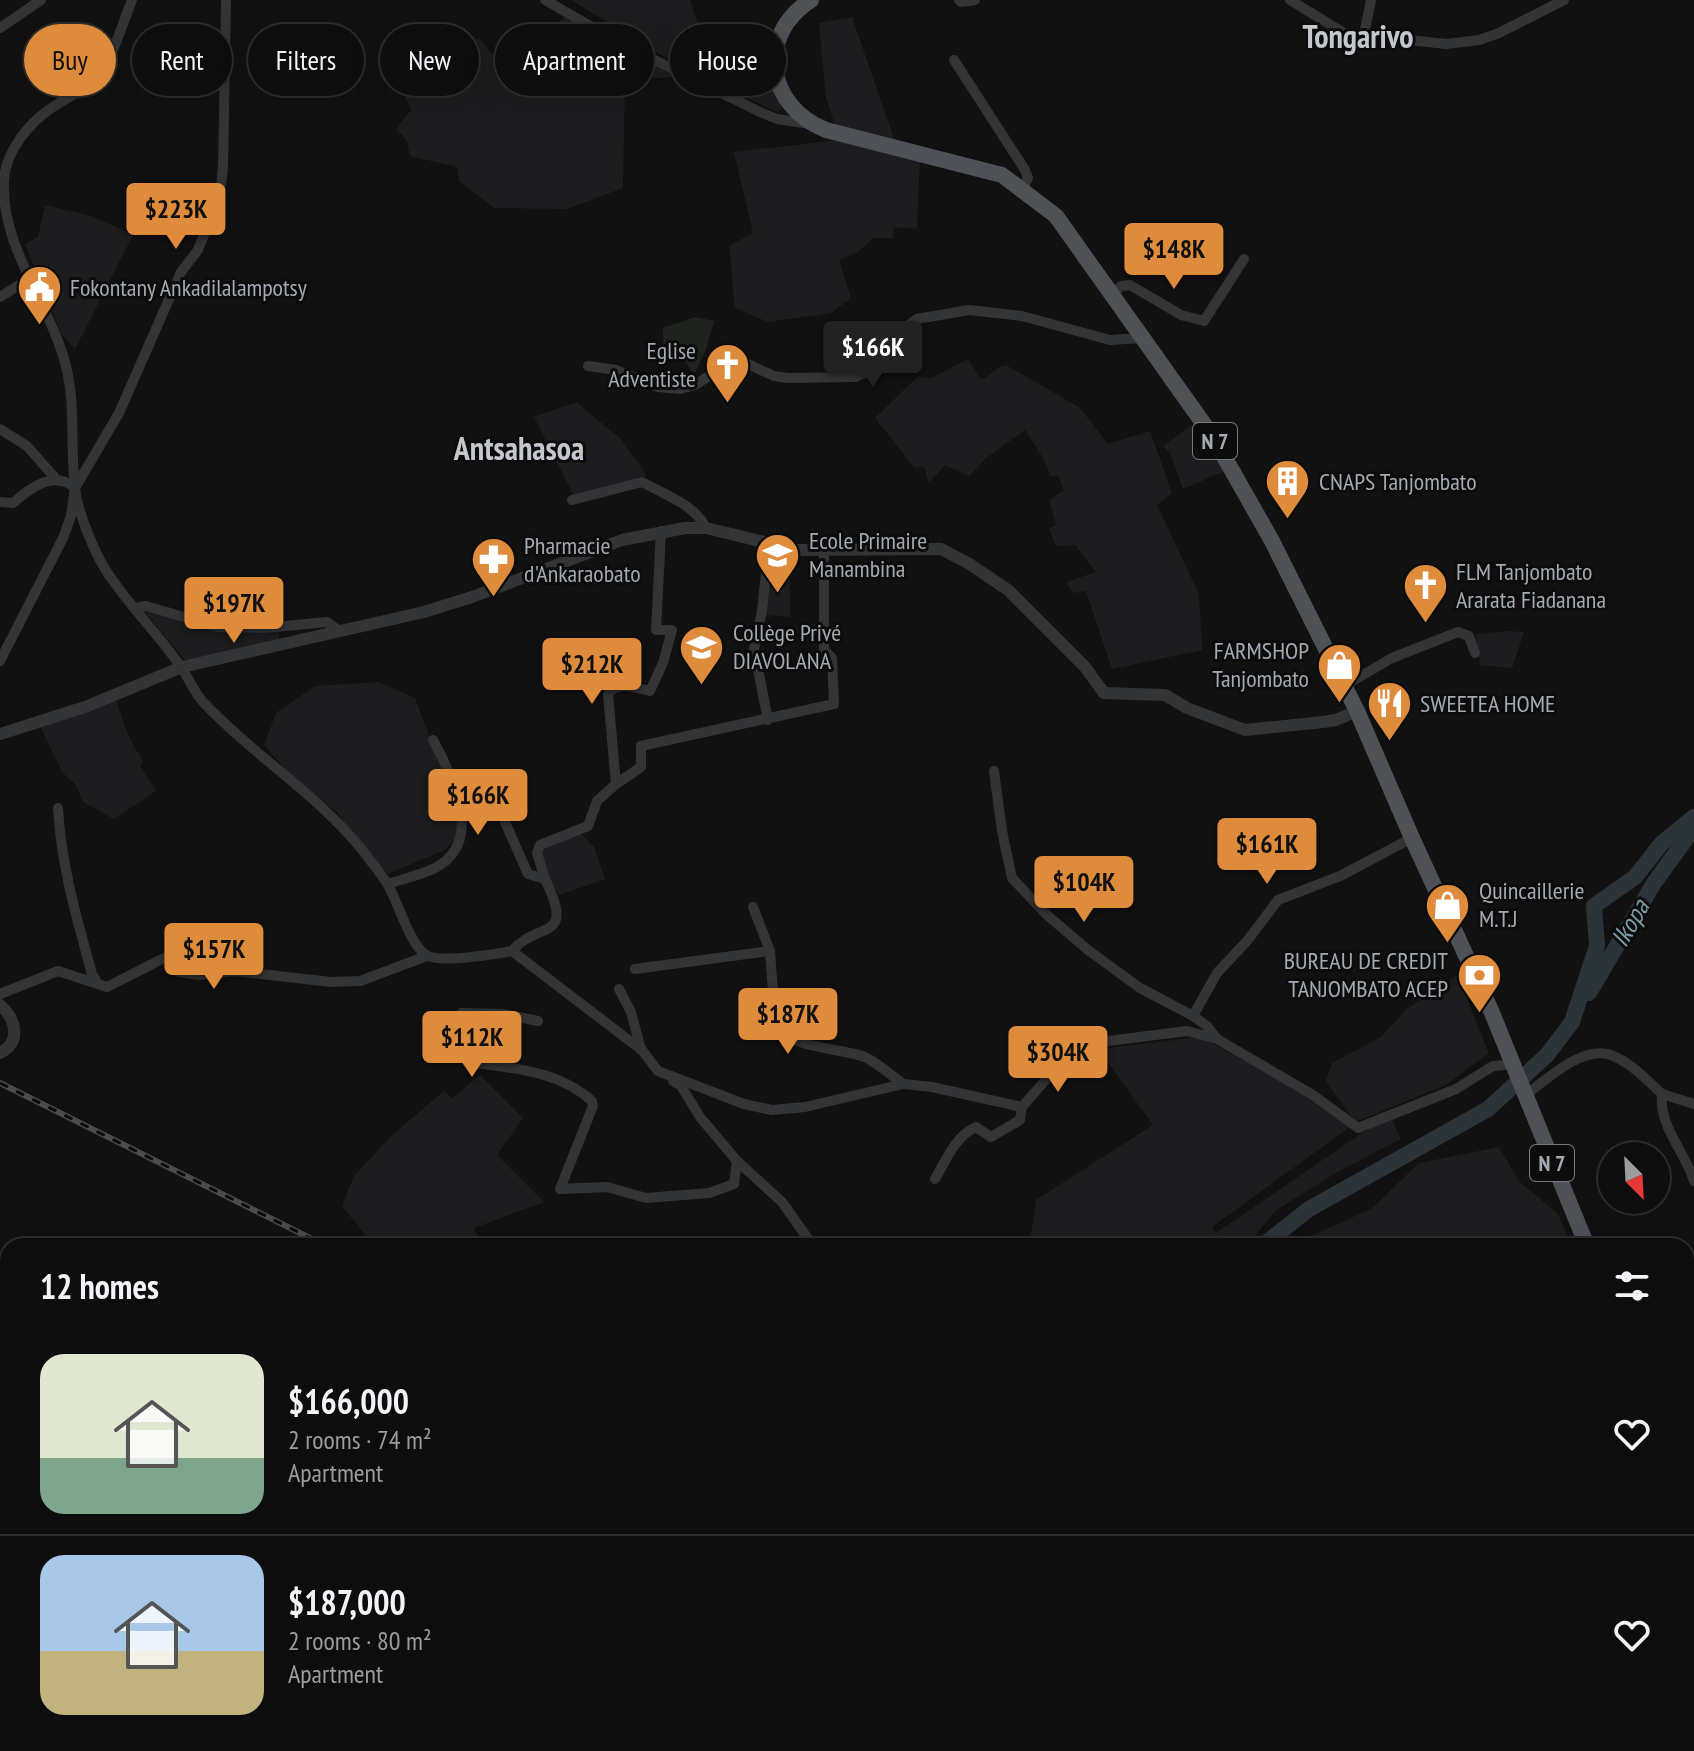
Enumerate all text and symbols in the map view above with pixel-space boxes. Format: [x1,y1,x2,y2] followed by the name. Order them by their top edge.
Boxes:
[1302,15,1414,57] district label: Tongarivo
[24,24,116,96] chip: Buy
[132,24,232,96] chip: Rent
[248,24,364,96] chip: Filters
[380,24,479,96] chip: New
[495,24,654,96] chip: Apartment
[670,24,786,96] chip: House
[120,183,232,251] pin: $223K
[144,192,208,225] text: $223K
[1118,223,1230,291] pin: $148K
[1142,232,1206,265] text: $148K
[15,264,63,327] public building icon: Fokontany Ankadilalampotsy
[70,272,307,303] place label: Fokontany Ankadilalampotsy
[817,321,929,389] pin: $166K
[841,330,905,363] text: $166K
[608,335,696,394] place label: Eglise Adventiste
[703,341,751,404] church icon: Eglise Adventiste
[1193,423,1237,459] road number: N 7
[453,427,584,469] district label: Antsahasoa
[1264,458,1312,521] building icon: CNAPS Tanjombato
[1319,466,1477,497] place label: CNAPS Tanjombato
[809,525,927,584] place label: Ecole Primaire Manambina
[524,530,641,589] place label: Pharmacie d'Ankaraobato
[754,531,802,594] school or university icon: Ecole Primaire Manambina
[469,536,517,599] pharmacy icon: Pharmacie d'Ankaraobato
[1456,556,1606,615] place label: FLM Tanjombato Ararata Fiadanana
[1401,562,1449,625] church icon: FLM Tanjombato Ararata Fiadanana
[178,577,290,645] pin: $197K
[202,586,266,619] text: $197K
[733,617,841,676] place label: Collège Privé DIAVOLANA
[678,623,726,686] school or university icon: Collège Privé DIAVOLANA
[1212,635,1309,694] place label: FARMSHOP Tanjombato
[536,638,648,706] pin: $212K
[1316,641,1364,704] shop icon: FARMSHOP Tanjombato
[560,647,624,680] text: $212K
[1365,680,1413,743] restaurant icon: SWEETEA HOME
[1420,688,1555,719] place label: SWEETEA HOME
[422,769,534,837] pin: $166K
[446,778,510,811] text: $166K
[1211,818,1323,886] pin: $161K
[1235,827,1299,860] text: $161K
[1028,856,1140,924] pin: $104K
[1052,865,1116,898] text: $104K
[1479,875,1584,934] place label: Quincaillerie M.T.J
[1424,881,1472,944] shop icon: Quincaillerie M.T.J
[1603,892,1657,952] water label: Ikopa
[158,923,270,991] pin: $157K
[182,932,246,965] text: $157K
[1284,945,1448,1004] place label: BUREAU DE CREDIT TANJOMBATO ACEP
[1455,951,1503,1014] bank icon: BUREAU DE CREDIT TANJOMBATO ACEP
[732,988,844,1056] pin: $187K
[756,997,820,1030] text: $187K
[416,1011,528,1079] pin: $112K
[440,1020,504,1053] text: $112K
[1002,1026,1114,1094] pin: $304K
[1026,1035,1090,1068] text: $304K
[1598,1142,1670,1214] north arrow
[1598,1142,1670,1214] map controls
[1530,1145,1574,1181] road number: N 7
[40,1264,159,1308] text: 12 homes
[1610,1264,1654,1308] icon: filters
[288,1379,409,1423] text: $166,000
[104,1386,200,1482] icon: home
[1610,1412,1654,1456] icon: heart
[288,1423,432,1456] text: 2 rooms · 74 m²
[288,1456,383,1489] text: Apartment
[288,1580,406,1624] text: $187,000
[104,1587,200,1683] icon: home
[1610,1613,1654,1657] icon: heart
[288,1624,432,1657] text: 2 rooms · 80 m²
[288,1657,383,1690] text: Apartment

